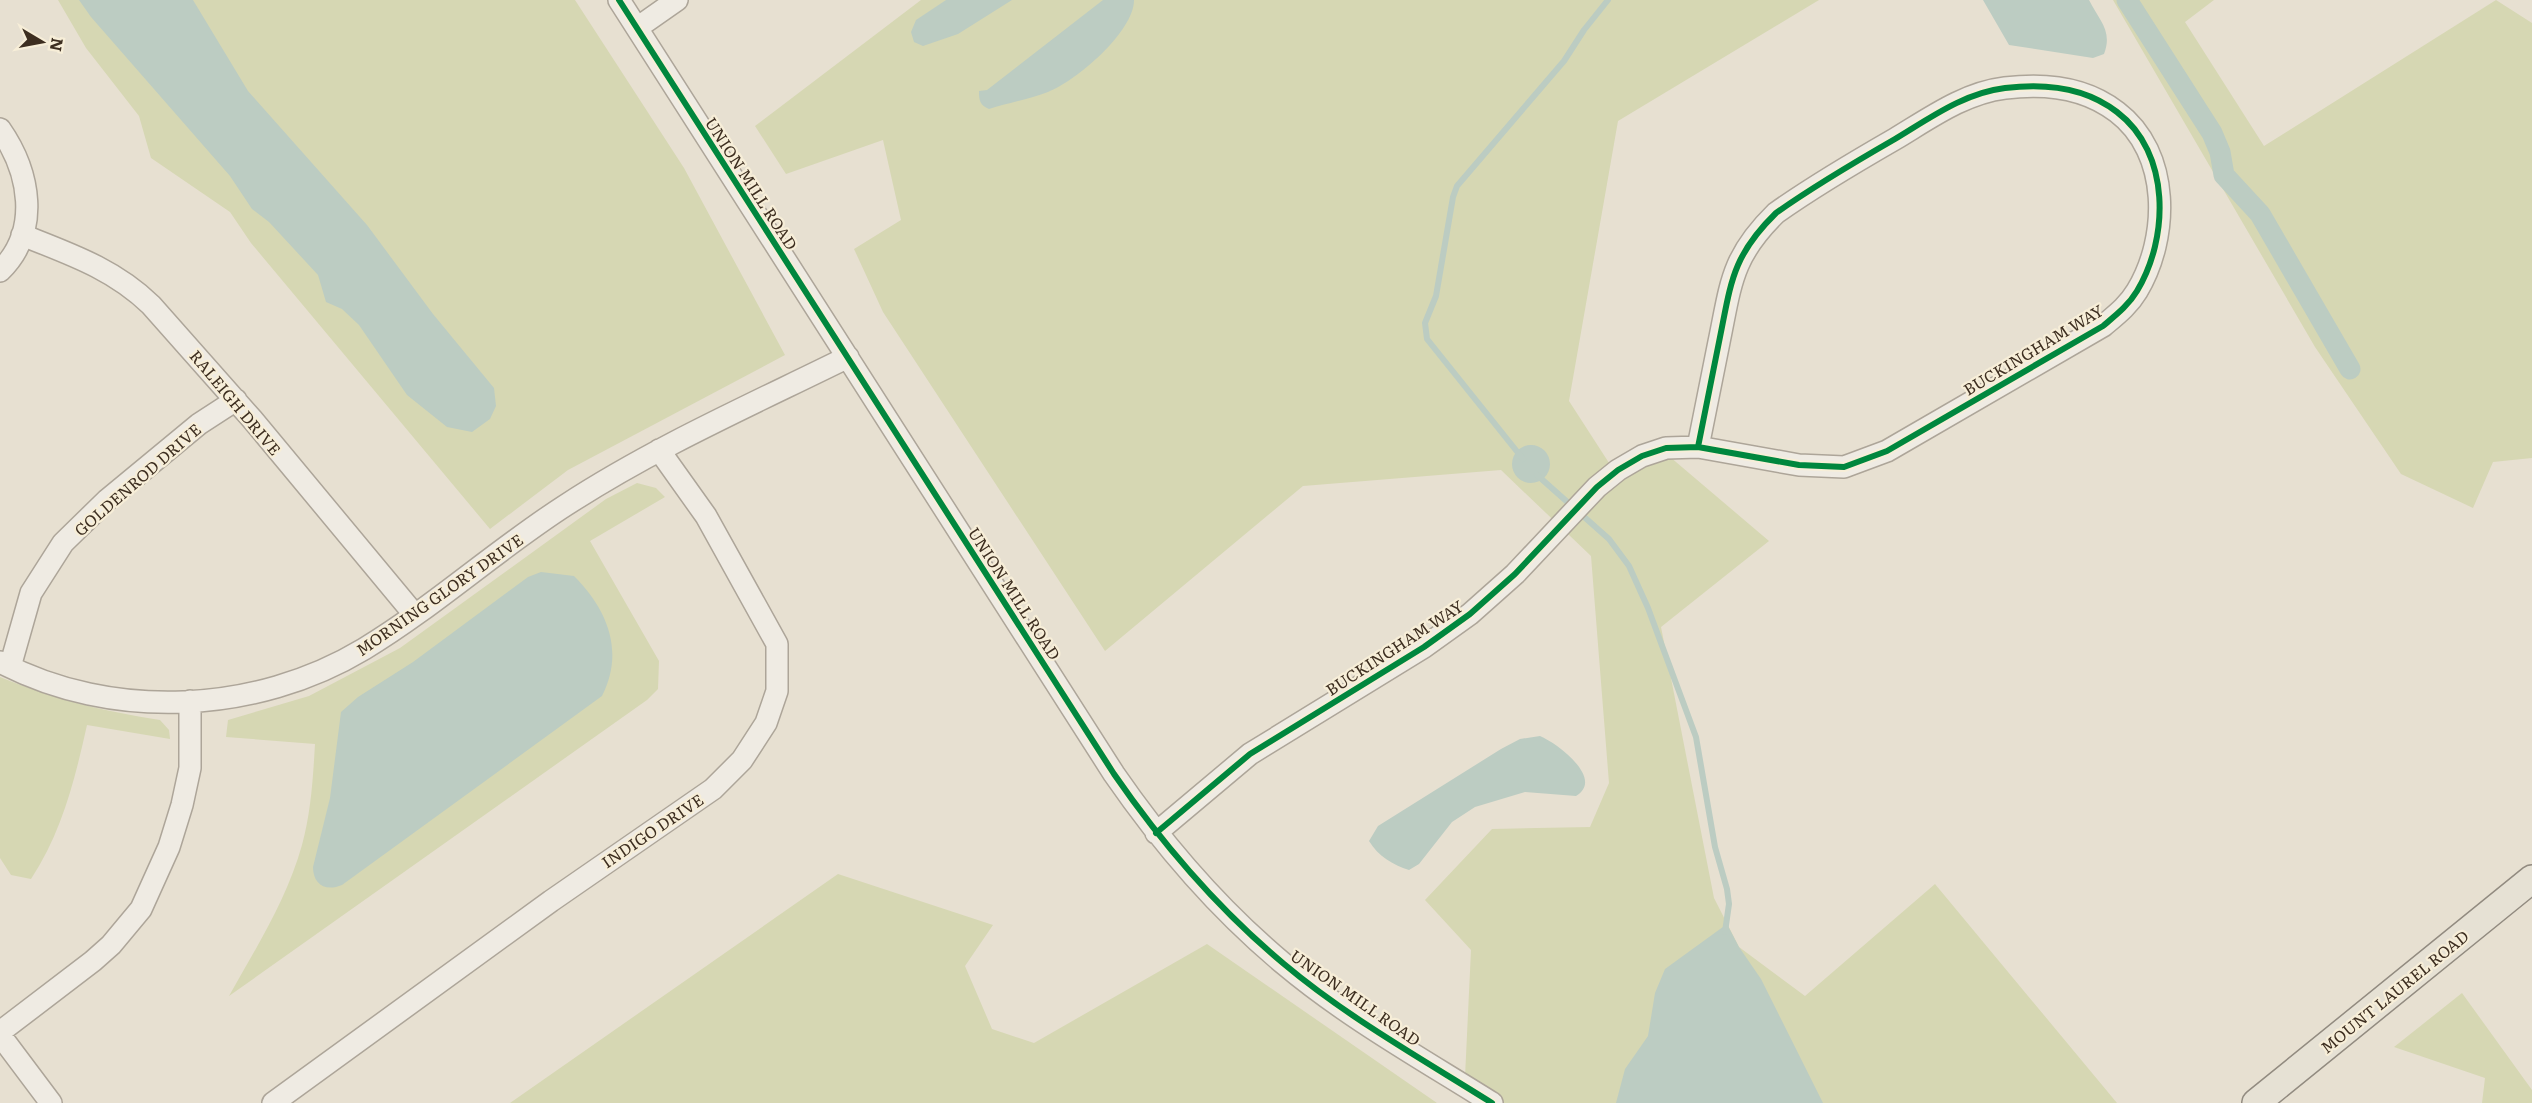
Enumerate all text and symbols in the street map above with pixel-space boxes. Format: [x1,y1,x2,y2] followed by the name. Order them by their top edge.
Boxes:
[12,12,72,72] north arrow
[45,36,71,53] text: N
[700,112,804,254] street label: UNION MILL ROAD
[1958,297,2108,400] street label: BUCKINGHAM WAY
[185,344,287,460] street label: RALEIGH DRIVE
[68,417,206,541] street label: GOLDENROD DRIVE
[963,522,1067,664] street label: UNION MILL ROAD
[351,527,527,661] street label: MORNING GLORY DRIVE
[1320,593,1468,701] street label: BUCKINGHAM WAY
[596,787,708,873] street label: INDIGO DRIVE
[2315,924,2473,1058] street label: MOUNT LAUREL ROAD
[1286,943,1426,1051] street label: UNION MILL ROAD

